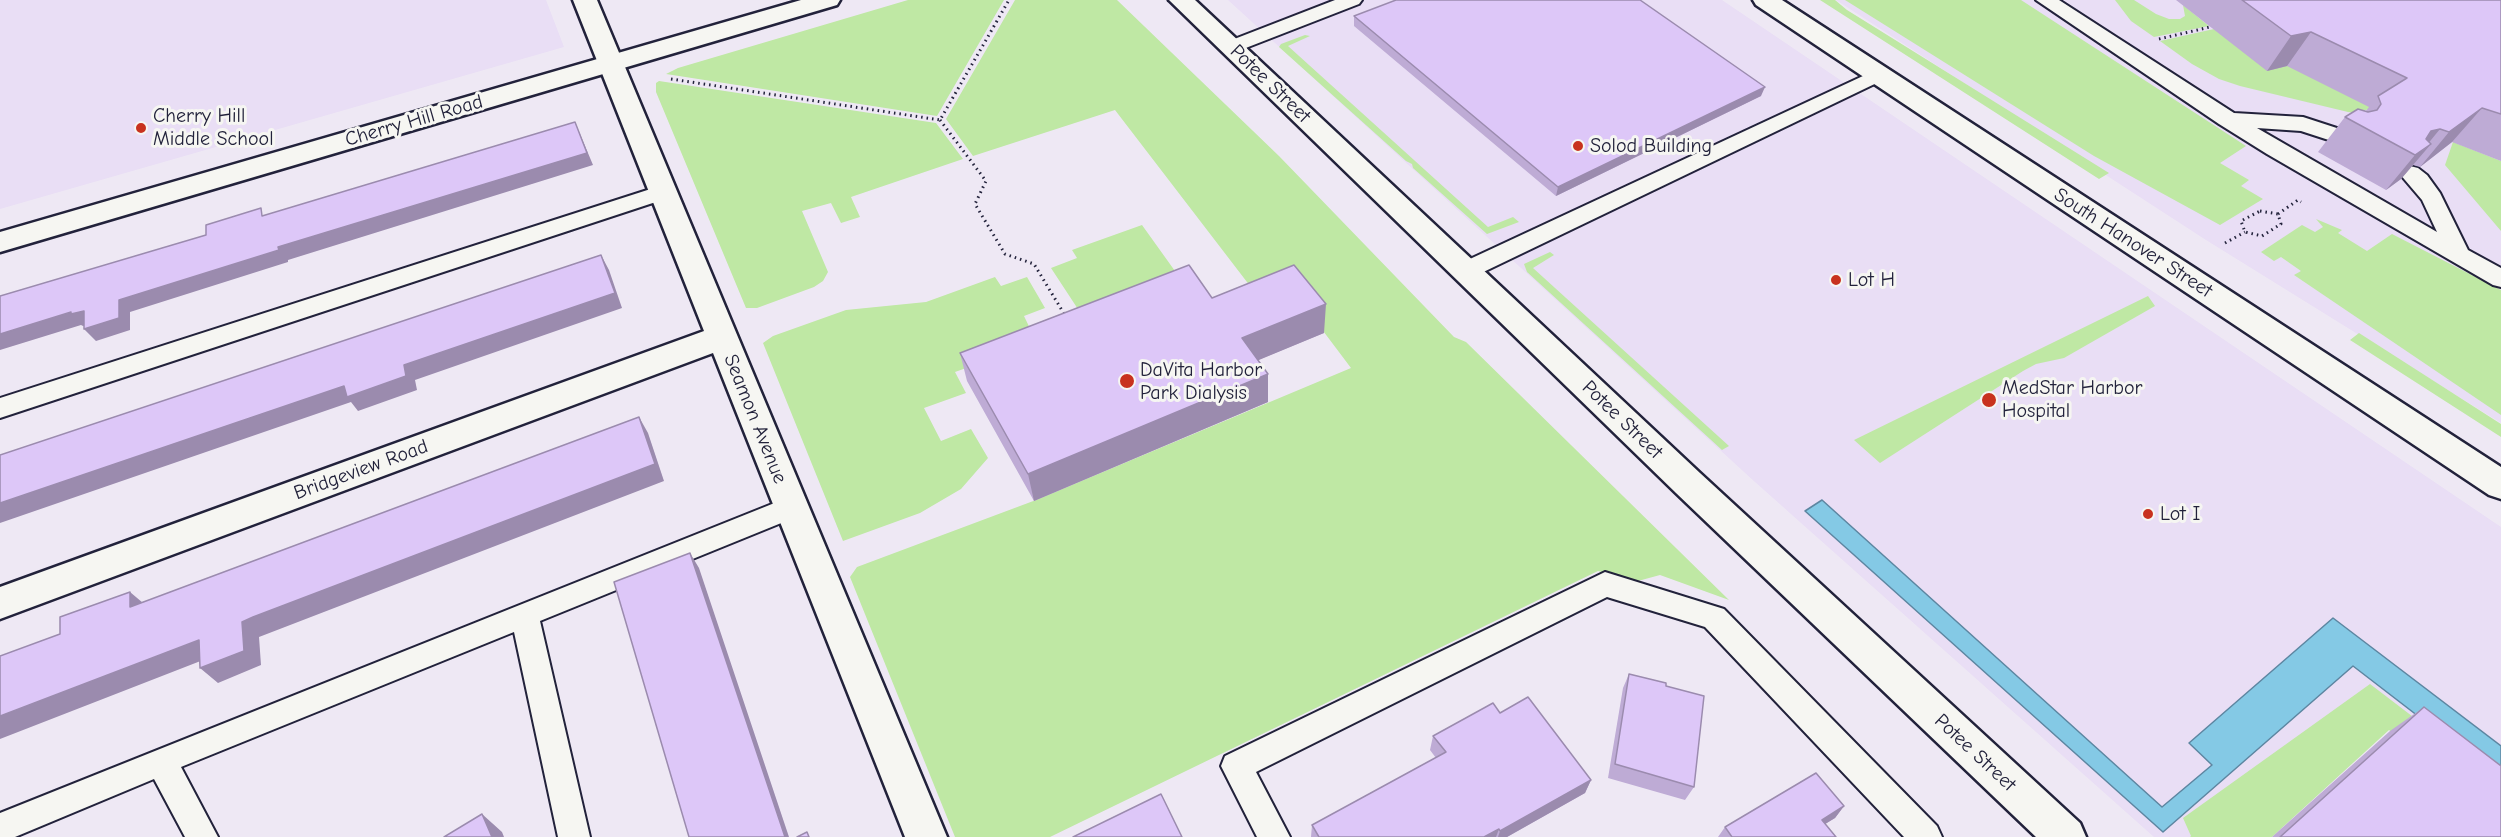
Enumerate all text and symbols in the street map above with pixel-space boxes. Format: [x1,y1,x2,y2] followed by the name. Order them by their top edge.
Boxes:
[1225,40,1315,128] street label: Potee Street
[342,90,486,152] street label: Cherry Hill Road
[153,104,274,151] place label: Cherry Hill Middle School
[134,121,148,135] marker: Cherry Hill Middle School
[1590,134,1712,158] place label: Solod Building
[1571,139,1585,153] marker: Solod Building
[2049,183,2217,303] street label: South Hanover Street
[1848,268,1895,292] place label: Lot H
[1829,273,1843,287] marker: Lot H
[718,351,792,487] street label: Seamon Avenue
[1140,358,1262,405] place label: DaVita Harbor Park Dialysis
[1118,372,1136,390] marker: DaVita Harbor Park Dialysis
[1577,376,1667,464] street label: Potee Street
[2002,376,2142,423] place label: MedStar Harbor Hospital
[1980,391,1998,409] marker: MedStar Harbor Hospital
[291,435,431,505] street label: Bridgeview Road
[2160,502,2200,526] place label: Lot I
[2141,507,2155,521] marker: Lot I
[1929,709,2021,797] street label: Potee Street

